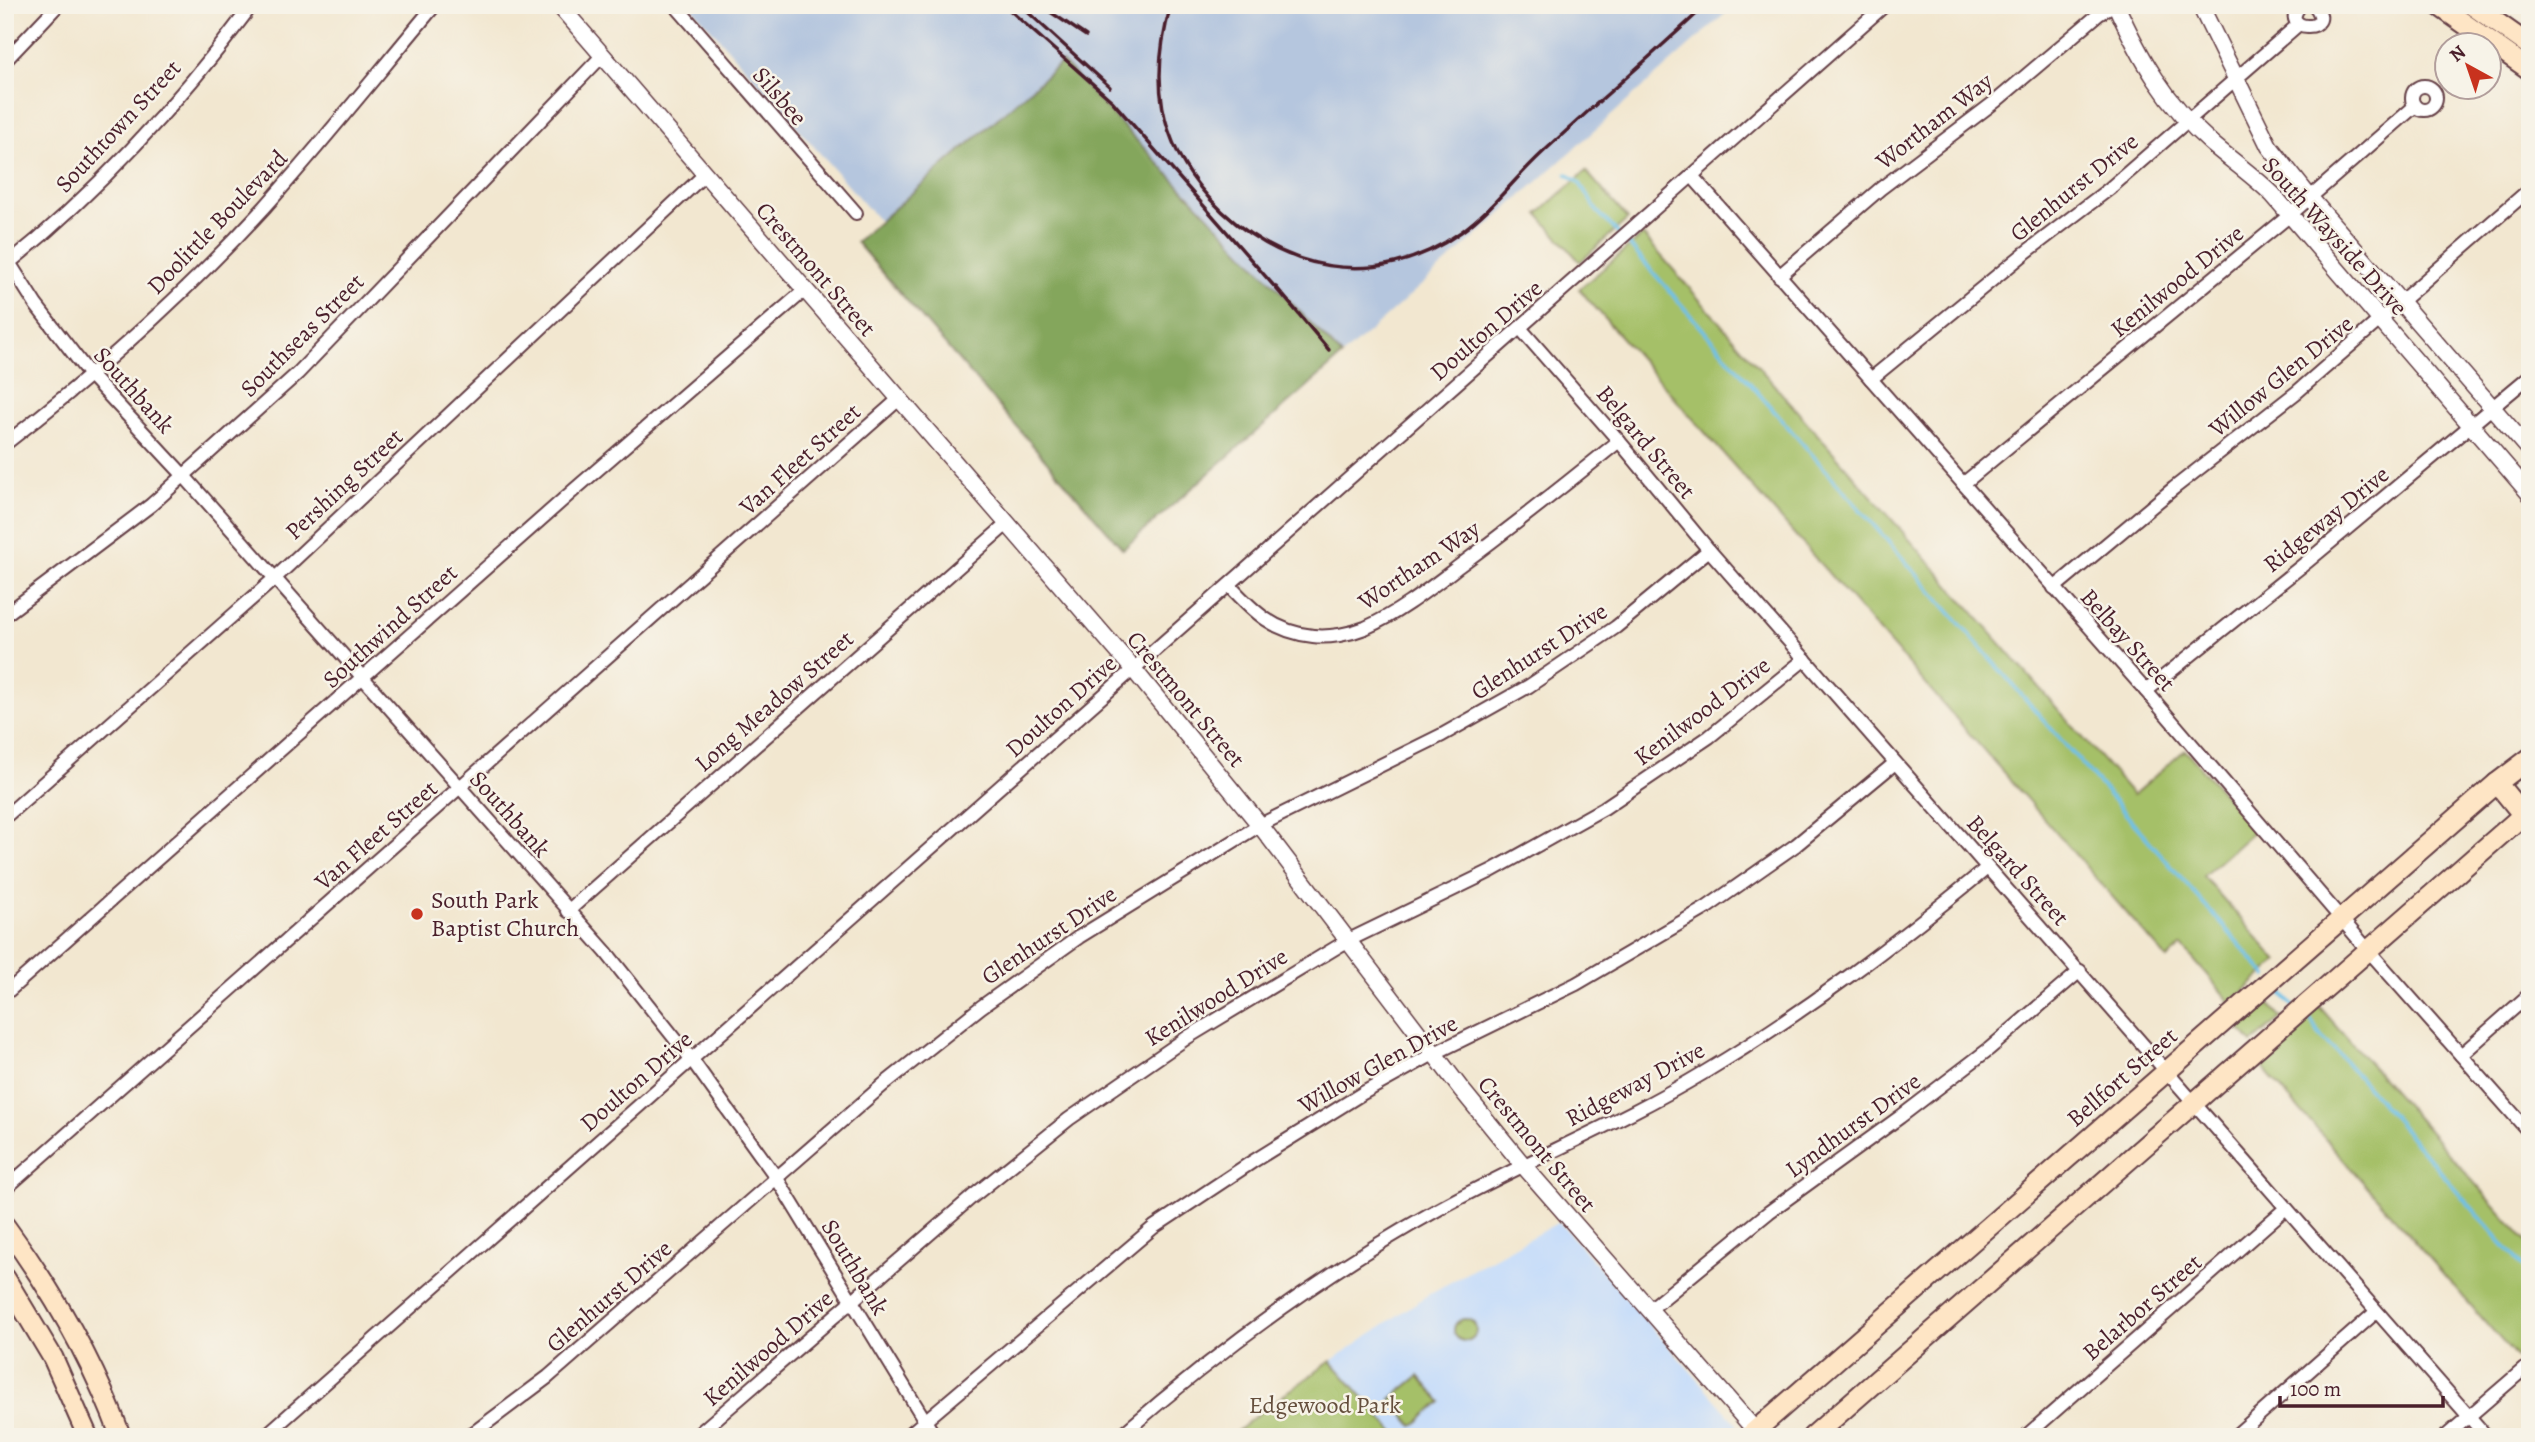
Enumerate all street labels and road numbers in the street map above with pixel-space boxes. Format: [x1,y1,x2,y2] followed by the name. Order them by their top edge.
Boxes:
[48,52,188,200] street label: Southtown Street
[745,60,815,132] street label: Silsbee
[1868,65,1999,177] street label: Wortham Way
[2003,125,2145,249] street label: Glenhurst Drive
[140,143,294,301] street label: Doolittle Boulevard
[2255,150,2415,322] street label: South Wayside Drive
[749,195,883,343] street label: Crestmont Street
[2104,217,2250,345] street label: Kenilwood Drive
[233,266,371,404] street label: Southseas Street
[1423,272,1549,388] street label: Doulton Drive
[2201,308,2360,445] street label: Willow Glen Drive
[87,340,182,440] street label: Southbank
[1589,378,1703,506] street label: Belgard Street
[732,396,868,523] street label: Van Fleet Street
[278,421,410,547] street label: Pershing Street
[2256,458,2396,580] street label: Ridgeway Drive
[1351,512,1486,618] street label: Wortham Way
[316,557,464,695] street label: Southwind Street
[2073,582,2183,698] street label: Belbay Street
[1465,595,1613,707] street label: Glenhurst Drive
[688,623,860,779] street label: Long Meadow Street
[1120,624,1252,774] street label: Crestmont Street
[999,647,1123,765] street label: Doulton Drive
[1627,649,1777,773] street label: Kenilwood Drive
[463,764,558,864] street label: Southbank
[307,773,444,898] street label: Van Fleet Street
[1960,808,2077,932] street label: Belgard Street
[975,878,1123,992] street label: Glenhurst Drive
[1138,940,1294,1054] street label: Kenilwood Drive
[1292,1007,1463,1121] street label: Willow Glen Drive
[2060,1020,2184,1134] street label: Bellfort Street
[573,1023,699,1139] street label: Doulton Drive
[1560,1034,1710,1134] street label: Ridgeway Drive
[1779,1065,1927,1185] street label: Lyndhurst Drive
[1471,1069,1603,1219] street label: Crestmont Street
[814,1213,896,1321] street label: Southbank
[539,1233,679,1359] street label: Glenhurst Drive
[2076,1246,2208,1368] street label: Belarbor Street
[696,1283,840,1413] street label: Kenilwood Drive

